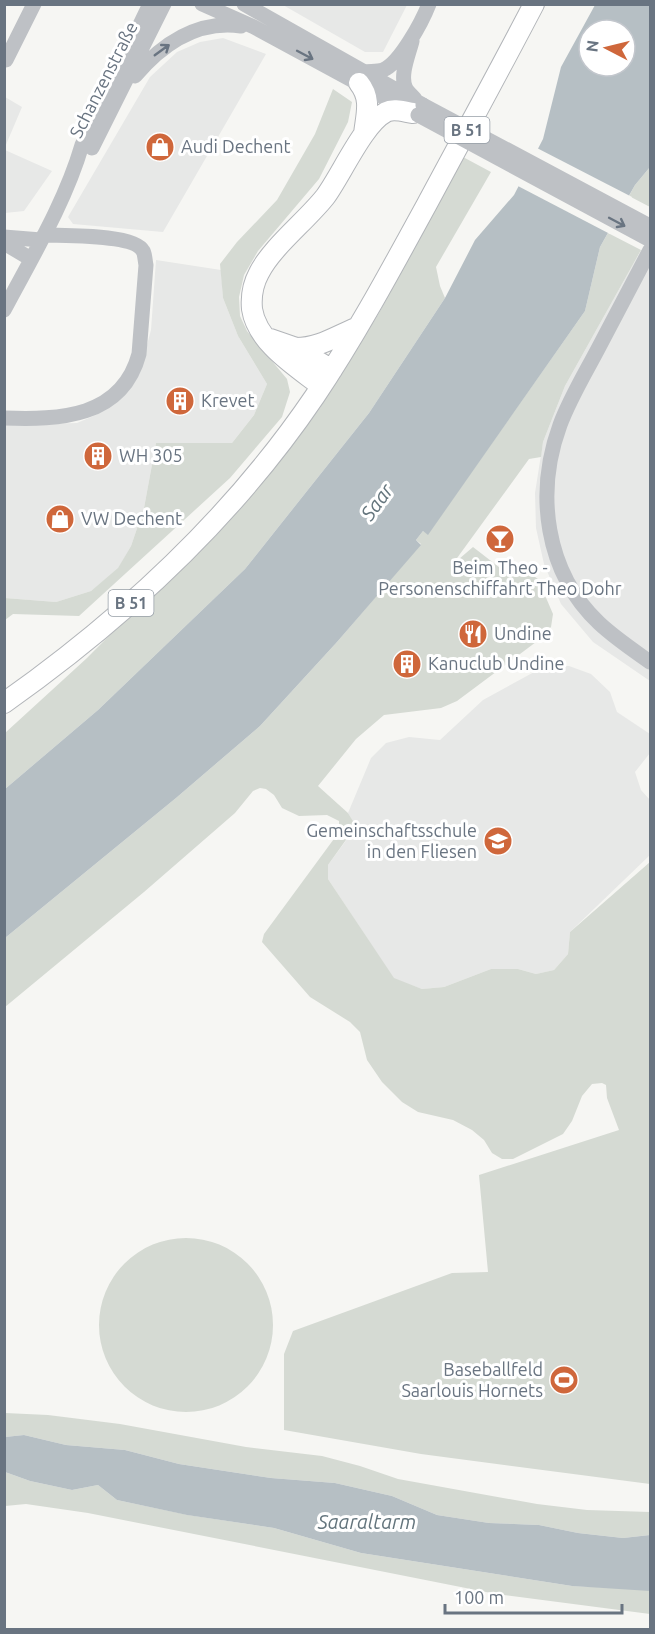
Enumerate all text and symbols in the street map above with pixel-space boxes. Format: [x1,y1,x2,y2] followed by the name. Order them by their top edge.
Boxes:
[65,18,141,141] street label: Schanzenstraße
[577,18,637,78] north arrow
[582,39,602,53] text: N
[153,44,169,56] one-way arrow
[296,50,314,61] one-way arrow
[444,117,490,143] road number: B 51
[144,131,176,163] shop icon: Audi Dechent
[181,136,291,156] place label: Audi Dechent
[608,217,626,228] one-way arrow
[164,385,196,417] building icon: Krevet
[201,390,254,410] place label: Krevet
[82,440,114,472] building icon: WH 305
[119,445,183,465] place label: WH 305
[355,478,398,525] water label: Saar
[44,503,76,535] shop icon: VW Dechent
[81,508,182,528] place label: VW Dechent
[484,523,516,555] bar icon: Beim Theo - Personenschiffahrt Theo Dohr
[378,557,622,598] place label: Beim Theo - Personenschiffahrt Theo Dohr
[108,590,154,616] road number: B 51
[457,618,489,650] restaurant icon: Undine
[494,623,552,643] place label: Undine
[391,648,423,680] building icon: Kanuclub Undine
[428,653,564,673] place label: Kanuclub Undine
[306,820,477,861] place label: Gemeinschaftsschule in den Fliesen
[482,825,514,857] school or university icon: Gemeinschaftsschule in den Fliesen
[401,1359,543,1400] place label: Baseballfeld Saarlouis Hornets
[548,1364,580,1396] sports icon: Baseballfeld Saarlouis Hornets
[317,1510,416,1533] water label: Saaraltarm
[445,1577,622,1615] scale bar
[454,1587,504,1607] text: 100 m

